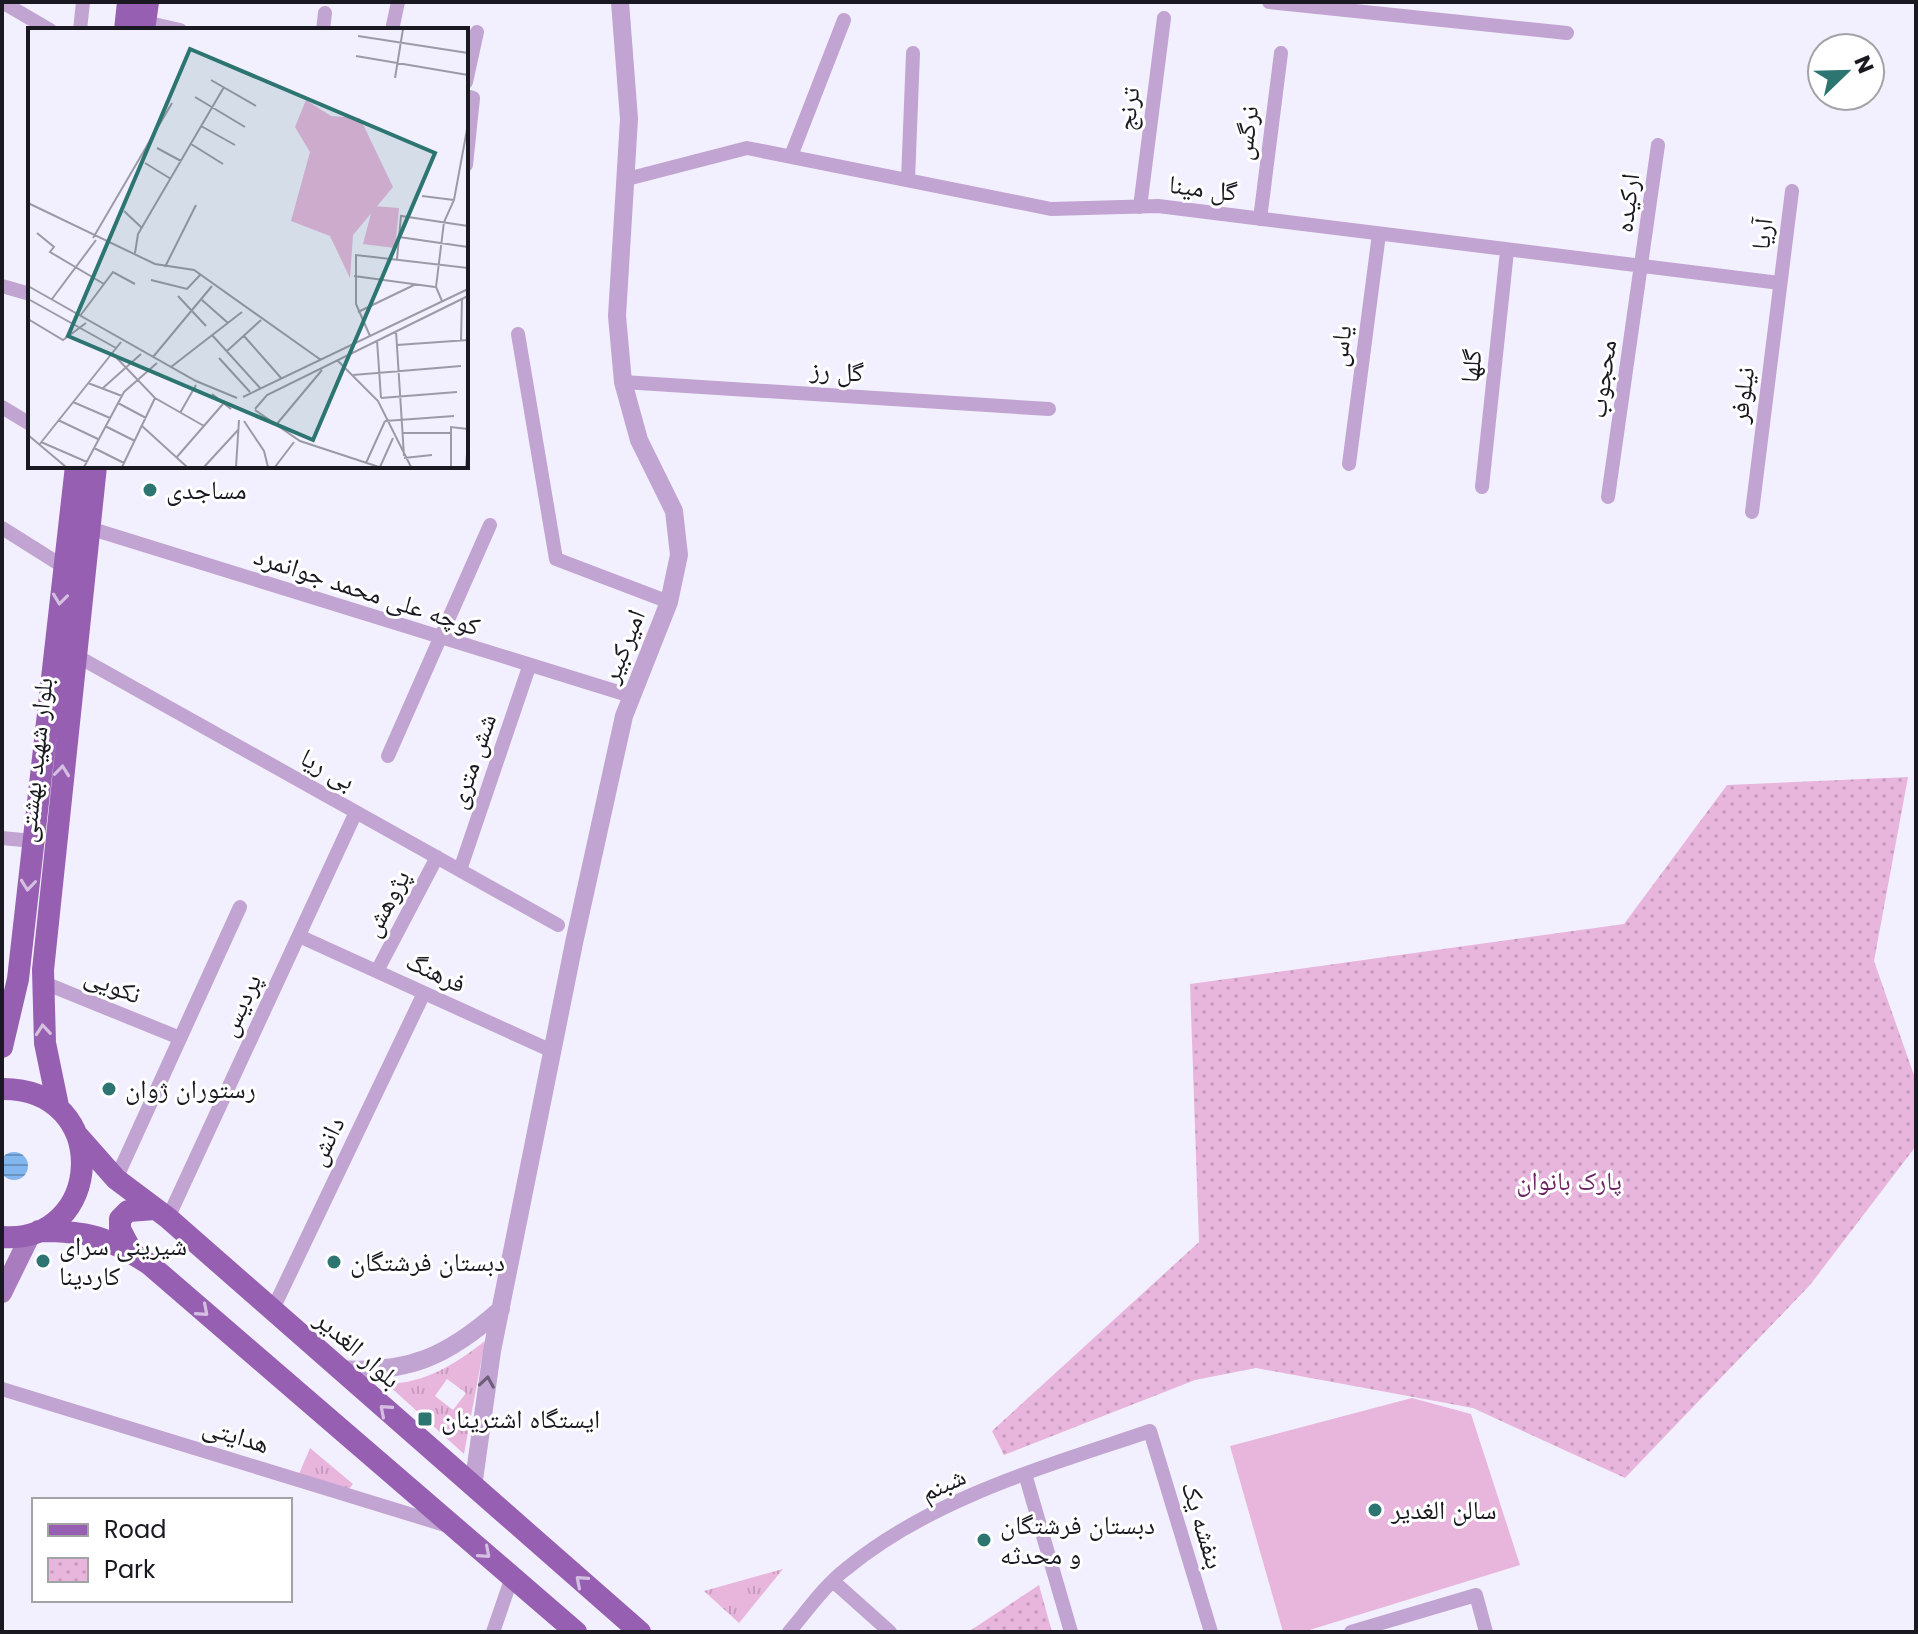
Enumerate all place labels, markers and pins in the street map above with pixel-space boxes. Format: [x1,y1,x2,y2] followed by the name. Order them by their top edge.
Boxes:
[166,472,247,508] place label: مساجدی
[141,481,159,499] marker: مساجدی
[125,1071,256,1107] place label: رستوران ژوان
[100,1080,118,1098] marker: رستوران ژوان
[59,1228,187,1294] place label: شیرینی سرای کاردینا
[350,1244,505,1280] place label: دبستان فرشتگان
[34,1252,52,1270] marker: شیرینی سرای کاردینا
[325,1253,343,1271] marker: دبستان فرشتگان
[441,1401,600,1437] place label: ایستگاه اشترینان
[416,1410,434,1428] marker: ایستگاه اشترینان
[1390,1492,1497,1528] place label: سالن الغدیر
[1366,1501,1384,1519] marker: سالن الغدیر
[1000,1507,1155,1573] place label: دبستان فرشتگان و محدثه
[975,1531,993,1549] marker: دبستان فرشتگان و محدثه

